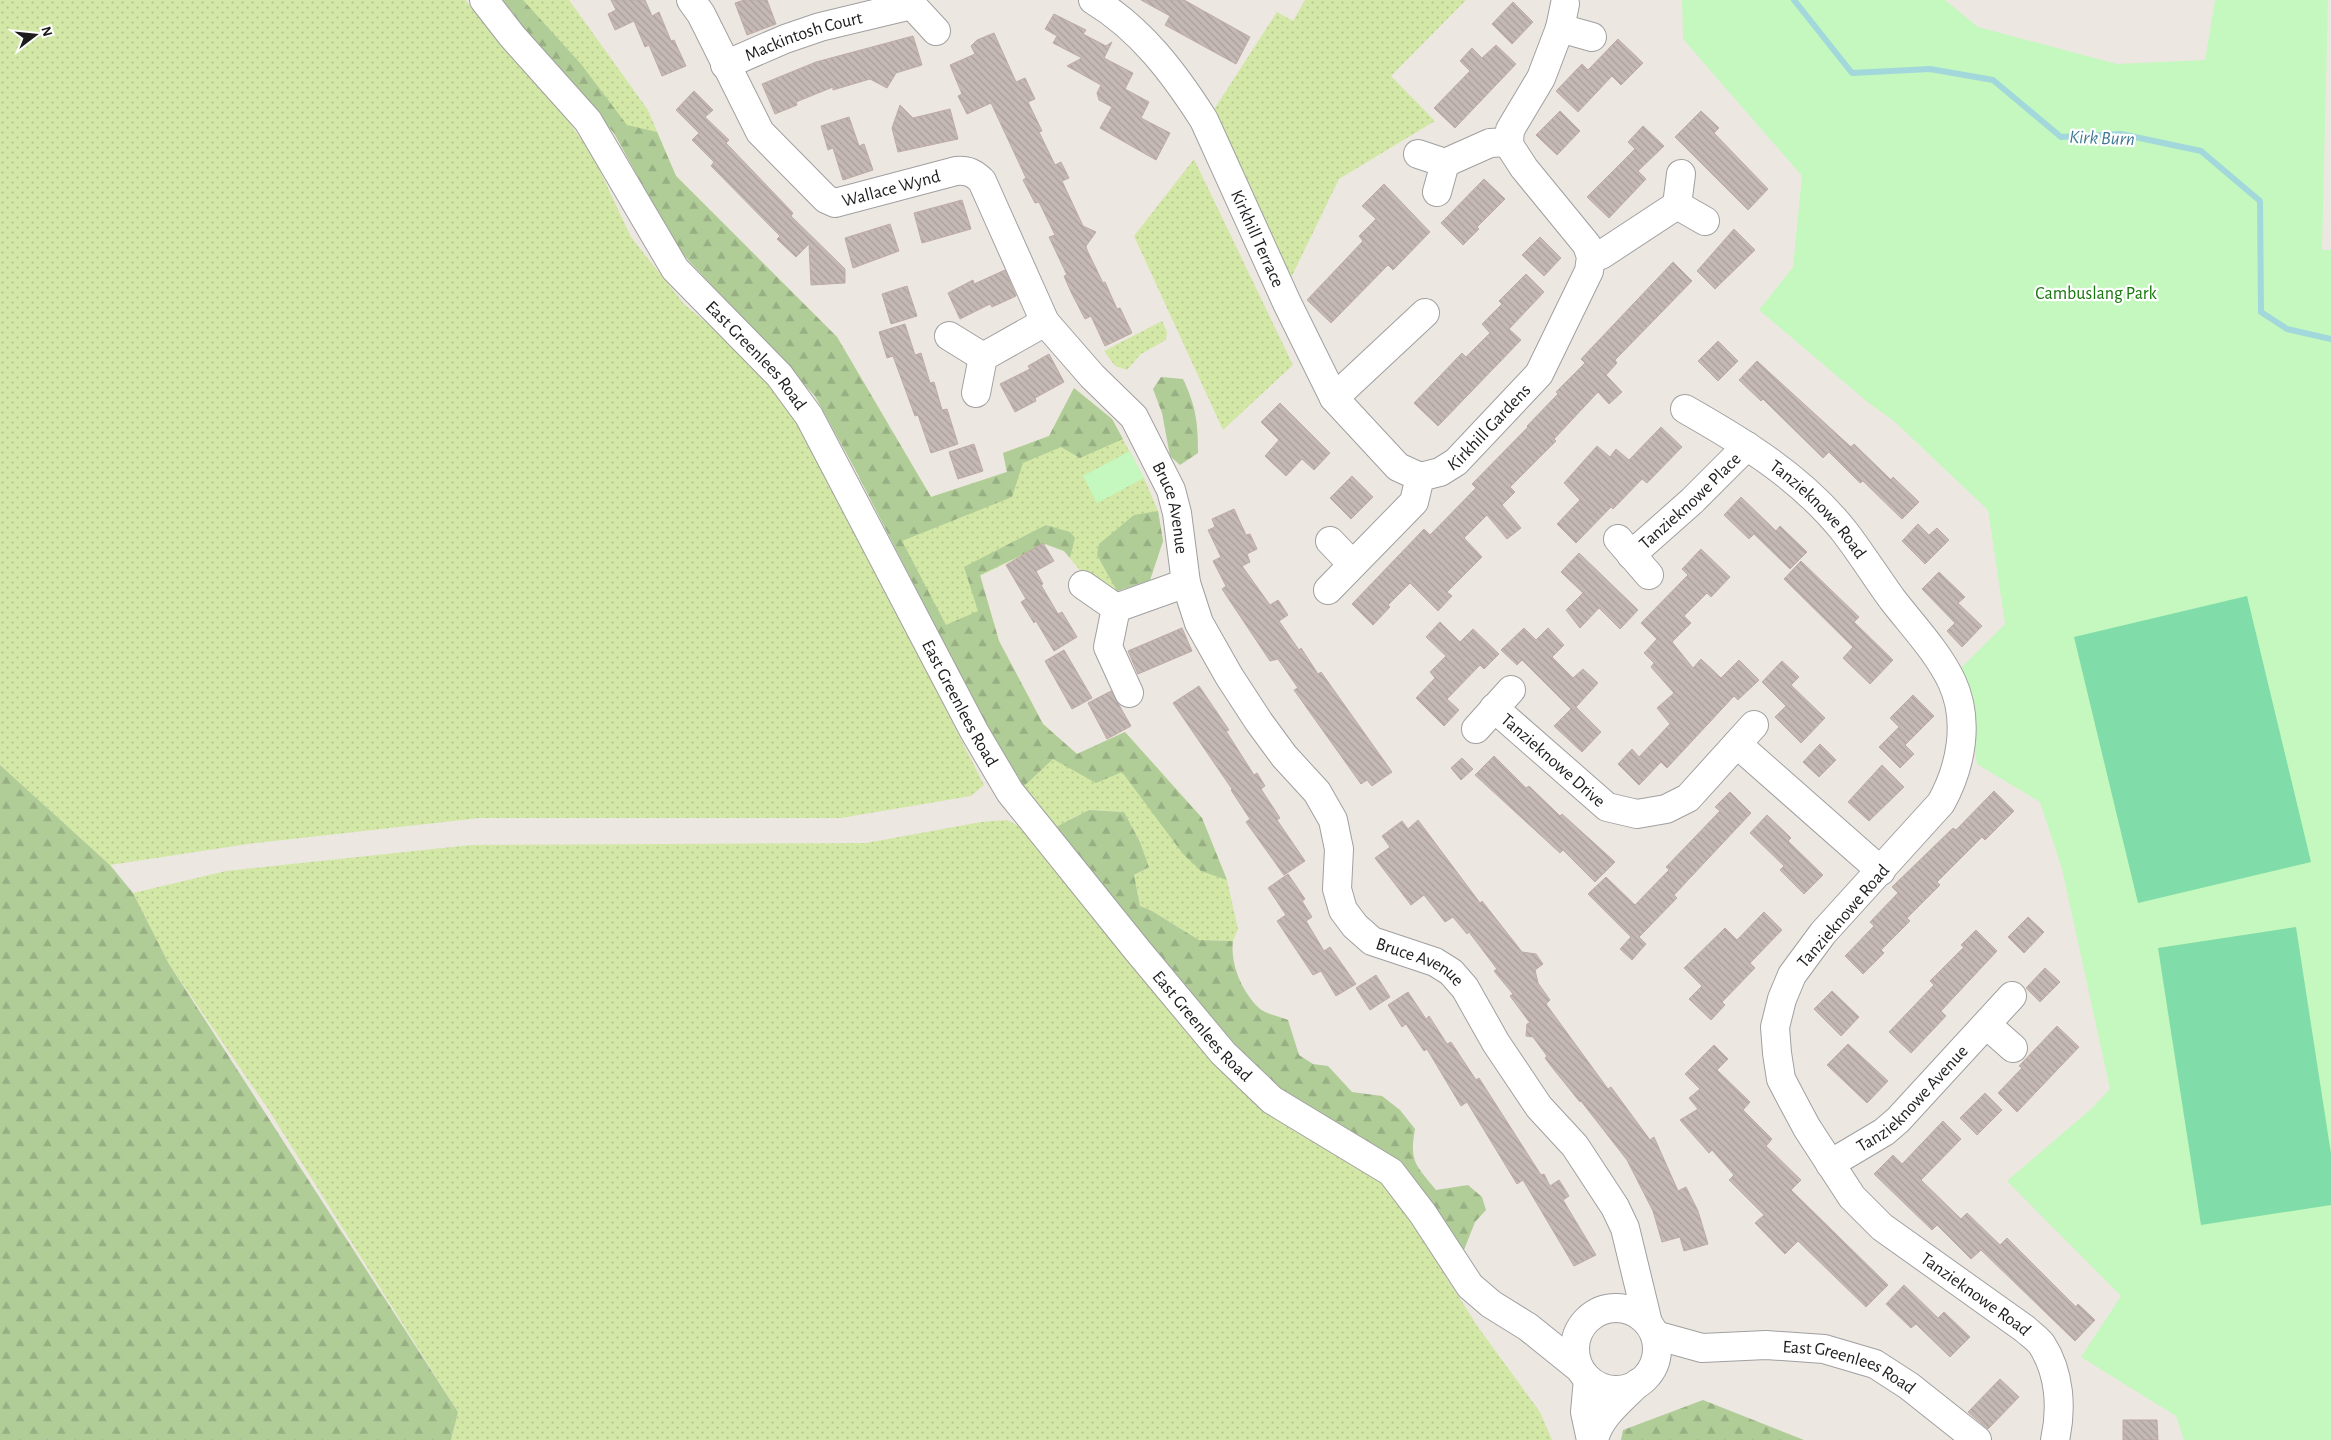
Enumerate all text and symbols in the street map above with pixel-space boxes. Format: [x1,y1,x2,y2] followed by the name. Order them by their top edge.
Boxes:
[742,9,864,65] street label: Mackintosh Court
[10,10,60,60] north arrow
[38,25,55,38] text: N
[2069,128,2135,149] water label: Kirk Burn
[840,168,942,211] street label: Wallace Wynd
[1227,187,1287,290] street label: Kirkhill Terrace
[2035,285,2158,303] park label: Cambuslang Park
[702,298,809,414] street label: East Greenlees Road
[1445,381,1534,475] street label: Kirkhill Gardens
[1636,450,1745,553] street label: Tanzieknowe Place
[1766,457,1869,562] street label: Tanzieknowe Road
[1148,459,1190,555] street label: Bruce Avenue
[918,637,1001,770] street label: East Greenlees Road
[1497,711,1608,811] street label: Tanzieknowe Drive
[1794,862,1893,972] street label: Tanzieknowe Road
[1374,935,1467,990] street label: Bruce Avenue
[1149,968,1255,1085] street label: East Greenlees Road
[1854,1042,1972,1156] street label: Tanzieknowe Avenue
[1917,1250,2034,1339] street label: Tanzieknowe Road
[1782,1338,1918,1397] street label: East Greenlees Road

